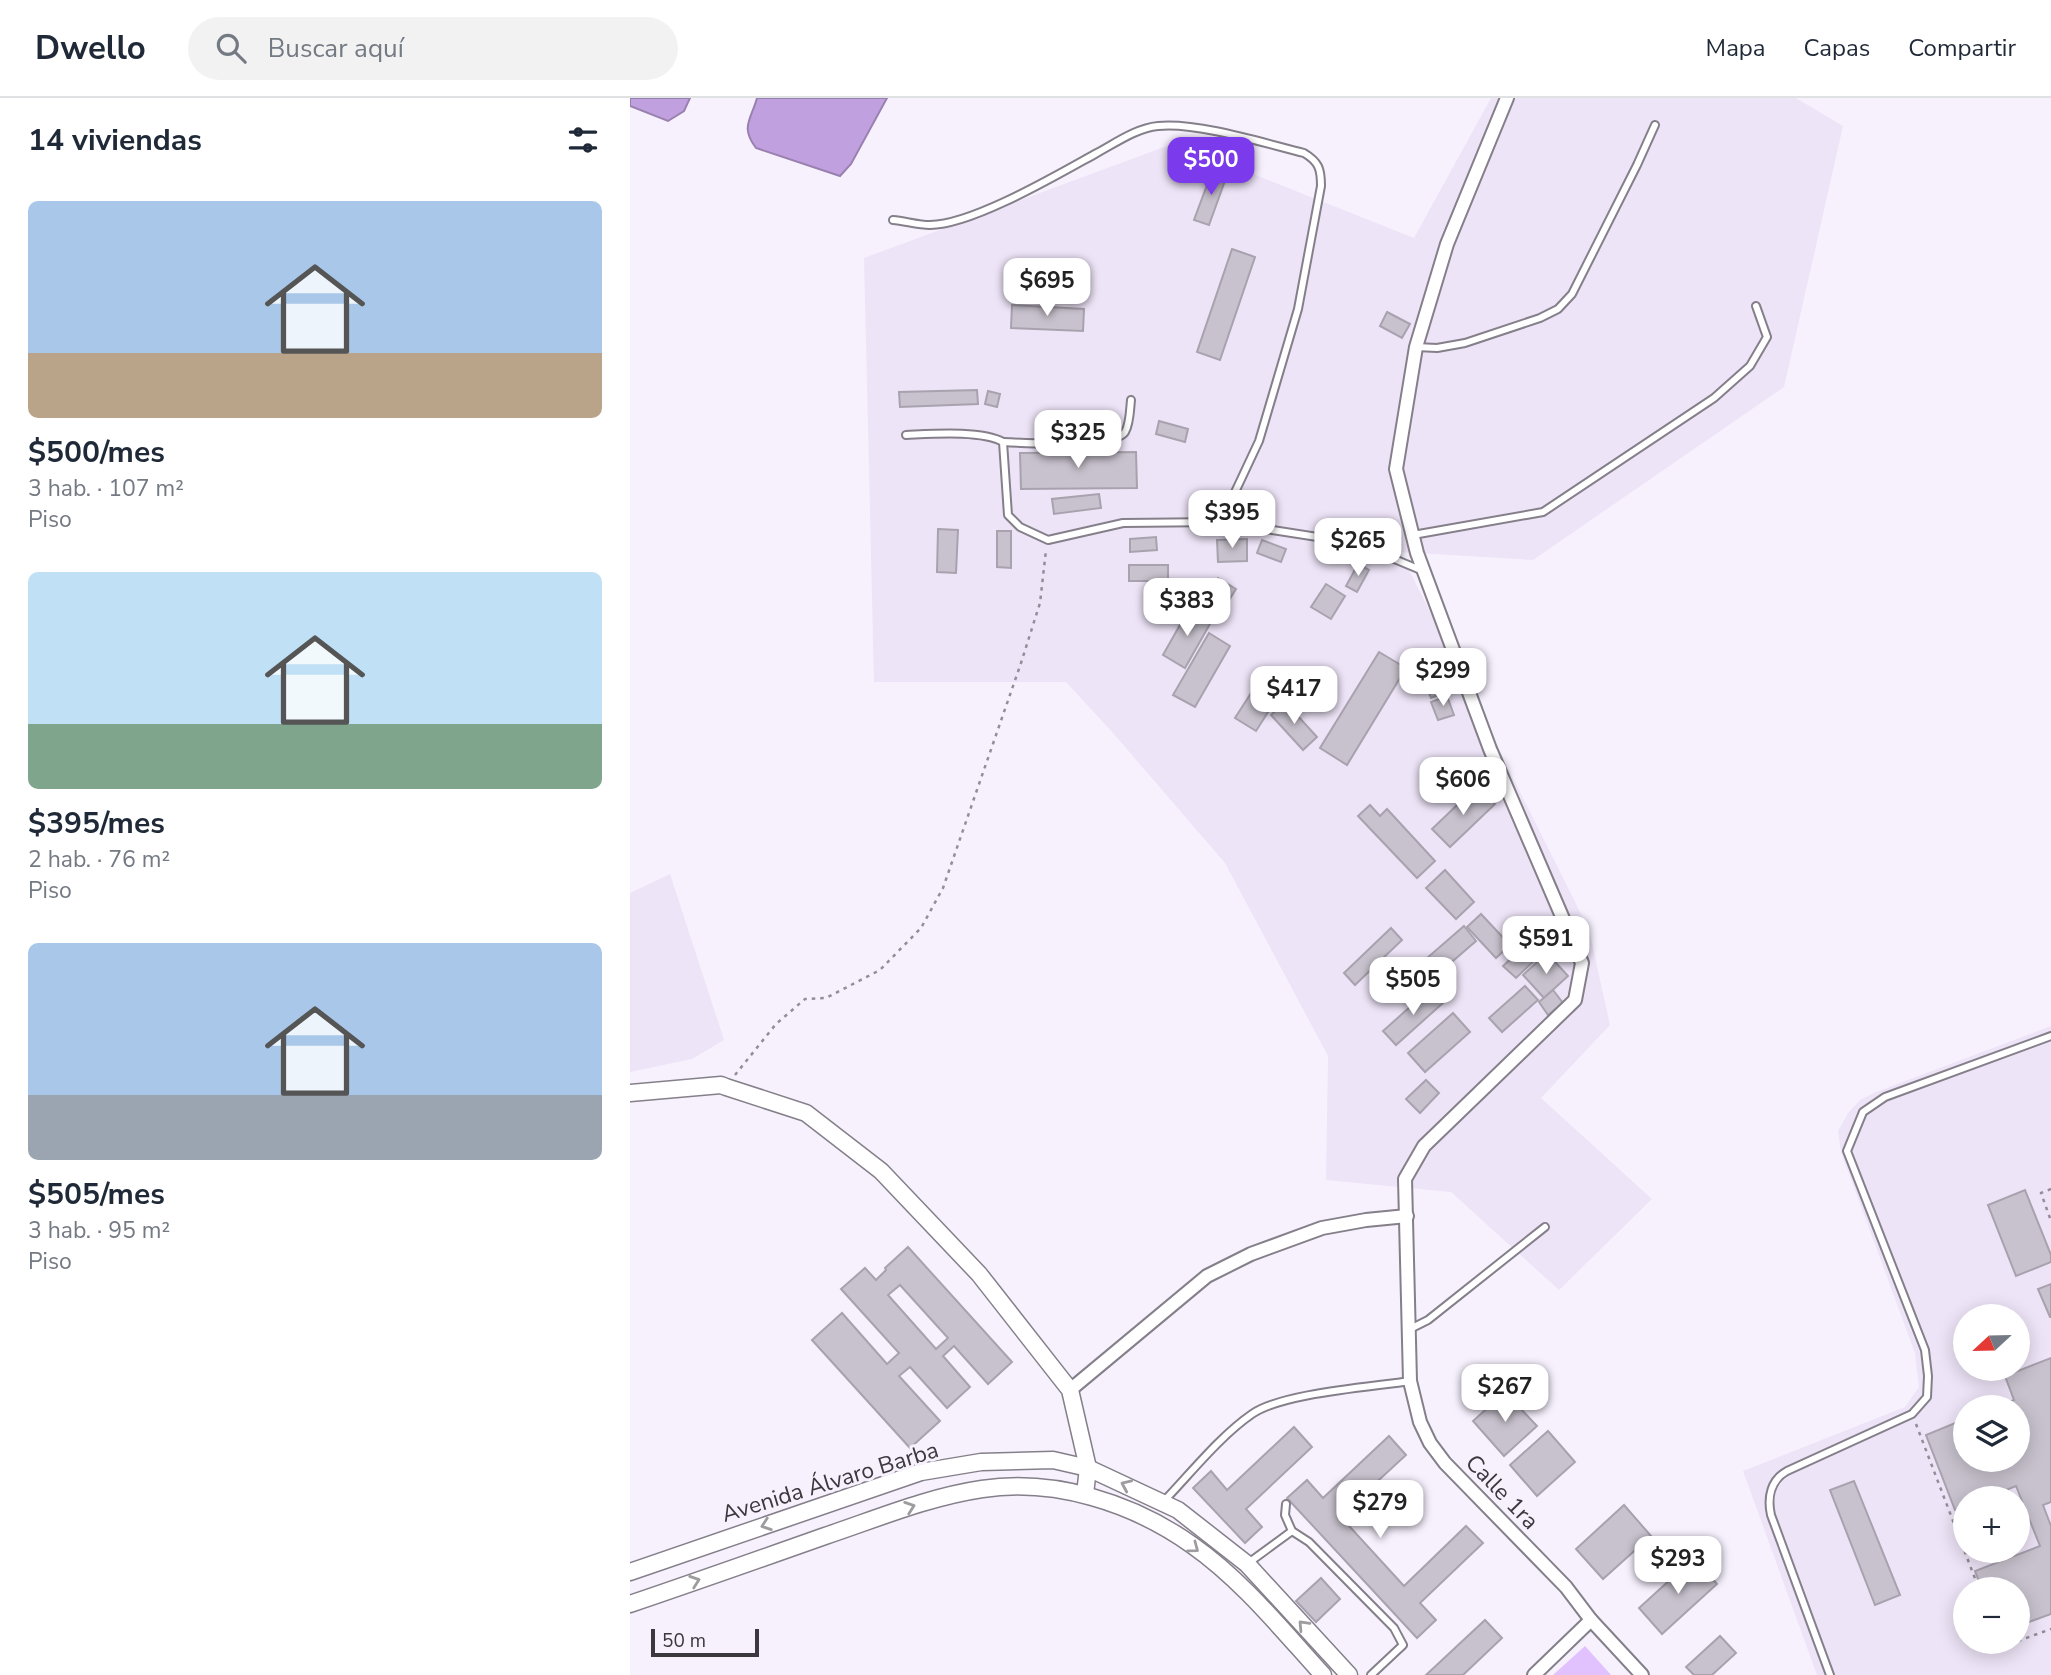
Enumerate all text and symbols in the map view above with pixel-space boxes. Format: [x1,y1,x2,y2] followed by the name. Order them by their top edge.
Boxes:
[188,17,678,80] search box
[35,26,146,71] text: Dwello
[212,29,250,67] icon: search
[268,31,404,66] text: Buscar aquí
[1706,32,1766,64] text: Mapa
[1804,32,1870,64] text: Capas
[1908,32,2016,64] text: Compartir
[28,120,202,161] text: 14 viviendas
[564,121,602,159] icon: filters
[1170,138,1252,197] pin: $500
[1183,144,1239,175] text: $500
[252,246,378,372] icon: home
[1006,258,1088,318] pin: $695
[1019,265,1075,296] text: $695
[1037,410,1119,470] pin: $325
[1050,417,1106,448] text: $325
[28,432,165,473] text: $500/mes
[28,473,184,504] text: 3 hab. · 107 m²
[1191,490,1273,550] pin: $395
[1204,497,1260,528] text: $395
[28,504,72,535] text: Piso
[1317,518,1399,578] pin: $265
[1330,525,1386,556] text: $265
[1146,578,1228,638] pin: $383
[1159,585,1215,616] text: $383
[252,617,378,743] icon: home
[1402,648,1484,708] pin: $299
[1415,655,1471,686] text: $299
[1253,666,1335,726] pin: $417
[1266,673,1322,704] text: $417
[1422,758,1504,817] pin: $606
[1435,764,1491,795] text: $606
[28,803,165,844] text: $395/mes
[28,844,170,875] text: 2 hab. · 76 m²
[28,875,72,906] text: Piso
[1505,916,1587,976] pin: $591
[1518,923,1574,954] text: $591
[1372,958,1454,1017] pin: $505
[1385,964,1441,995] text: $505
[252,988,378,1114] icon: home
[28,1174,165,1215] text: $505/mes
[28,1215,170,1246] text: 3 hab. · 95 m²
[28,1246,72,1277] text: Piso
[1953,1304,2030,1381] north arrow
[1953,1304,2030,1654] map controls
[1464,1364,1546,1424] pin: $267
[1477,1371,1533,1402] text: $267
[1953,1395,2030,1472] button: layers
[718,1434,942,1530] street label: Avenida Álvaro Barba
[1459,1448,1545,1536] street label: Calle 1ra
[1121,1479,1133,1493] one-way arrow
[1339,1480,1421,1540] pin: $279
[1953,1486,2030,1563] button: +
[1352,1487,1408,1518] text: $279
[903,1501,915,1515] one-way arrow
[760,1516,772,1531] one-way arrow
[1637,1536,1719,1596] pin: $293
[1187,1539,1199,1552] one-way arrow
[1650,1543,1706,1574] text: $293
[688,1575,700,1589] one-way arrow
[1953,1577,2030,1654] button: −
[1298,1620,1311,1633] one-way arrow
[651,1626,760,1658] scale bar
[662,1628,706,1654] text: 50 m

